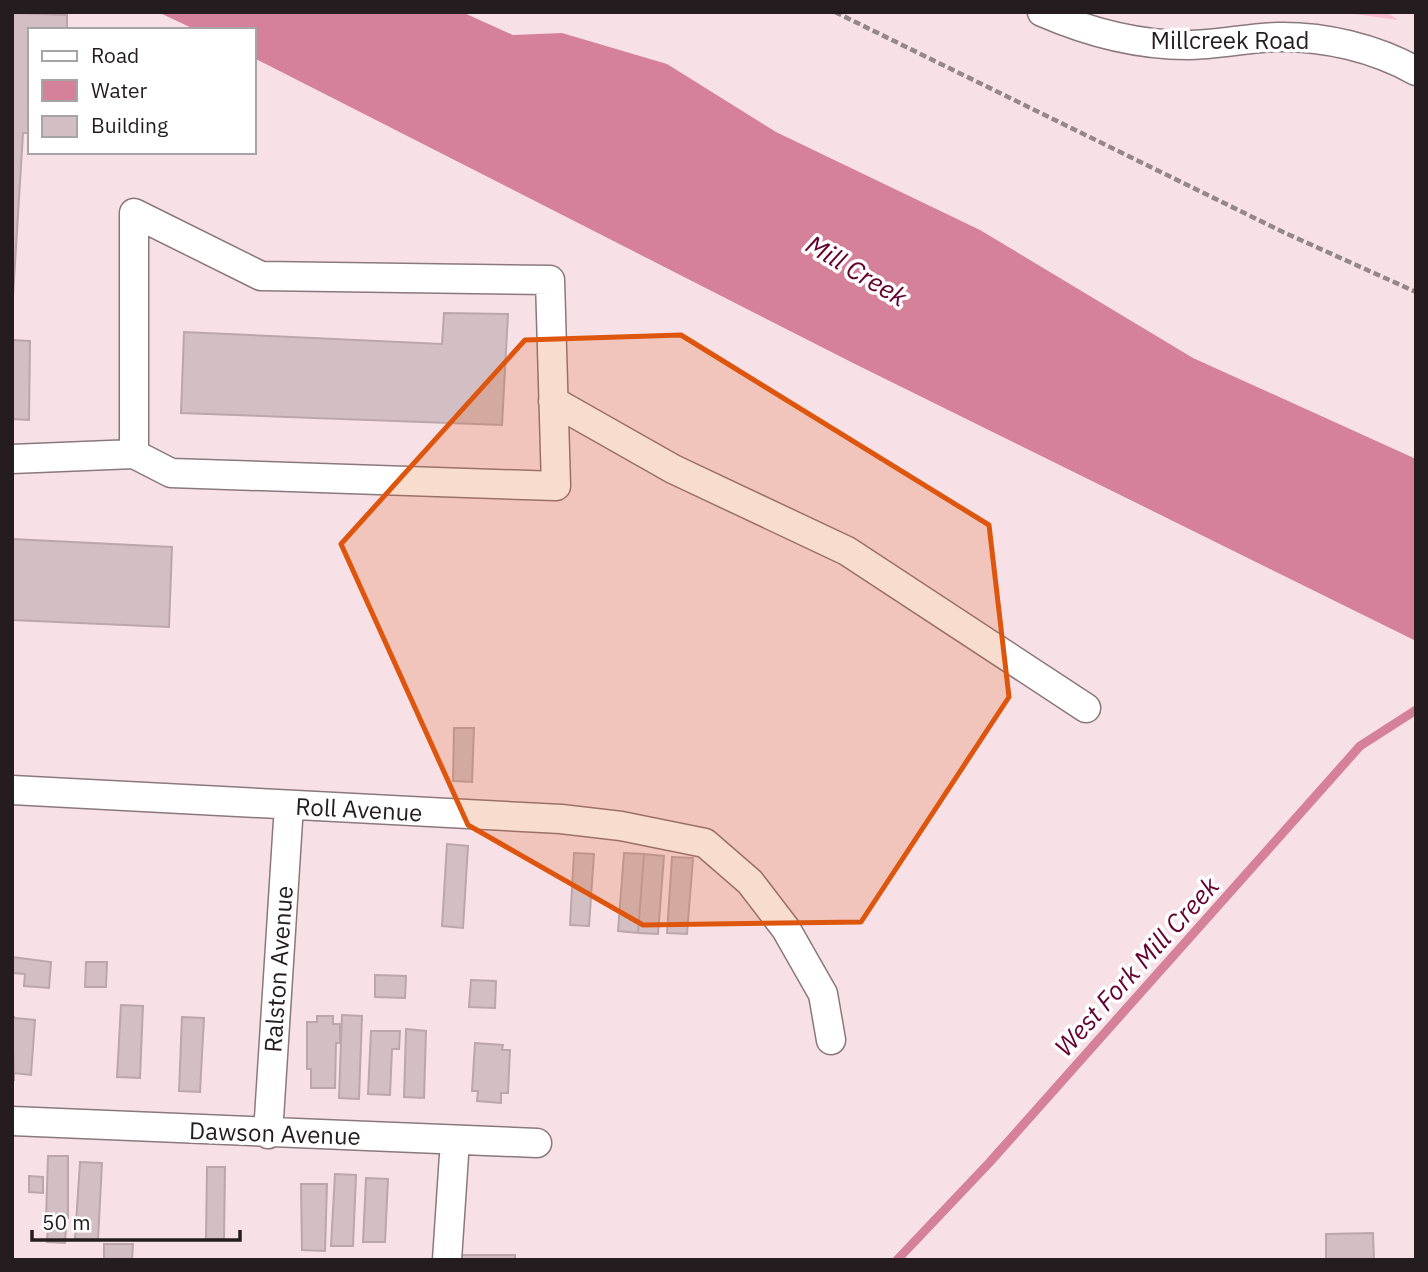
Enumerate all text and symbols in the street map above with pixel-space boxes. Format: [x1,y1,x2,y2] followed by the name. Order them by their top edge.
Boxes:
[1150,24,1310,56] street label: Millcreek Road
[28,28,256,154] legend
[91,41,139,69] text: Road
[91,76,148,104] text: Water
[91,111,168,139] text: Building
[800,227,914,314] water label: Mill Creek
[295,790,423,828] street label: Roll Avenue
[1046,869,1226,1063] water label: West Fork Mill Creek
[256,884,300,1054] street label: Ralston Avenue
[189,1114,361,1152] street label: Dawson Avenue
[32,1198,240,1242] scale bar
[42,1208,91,1236] text: 50 m

